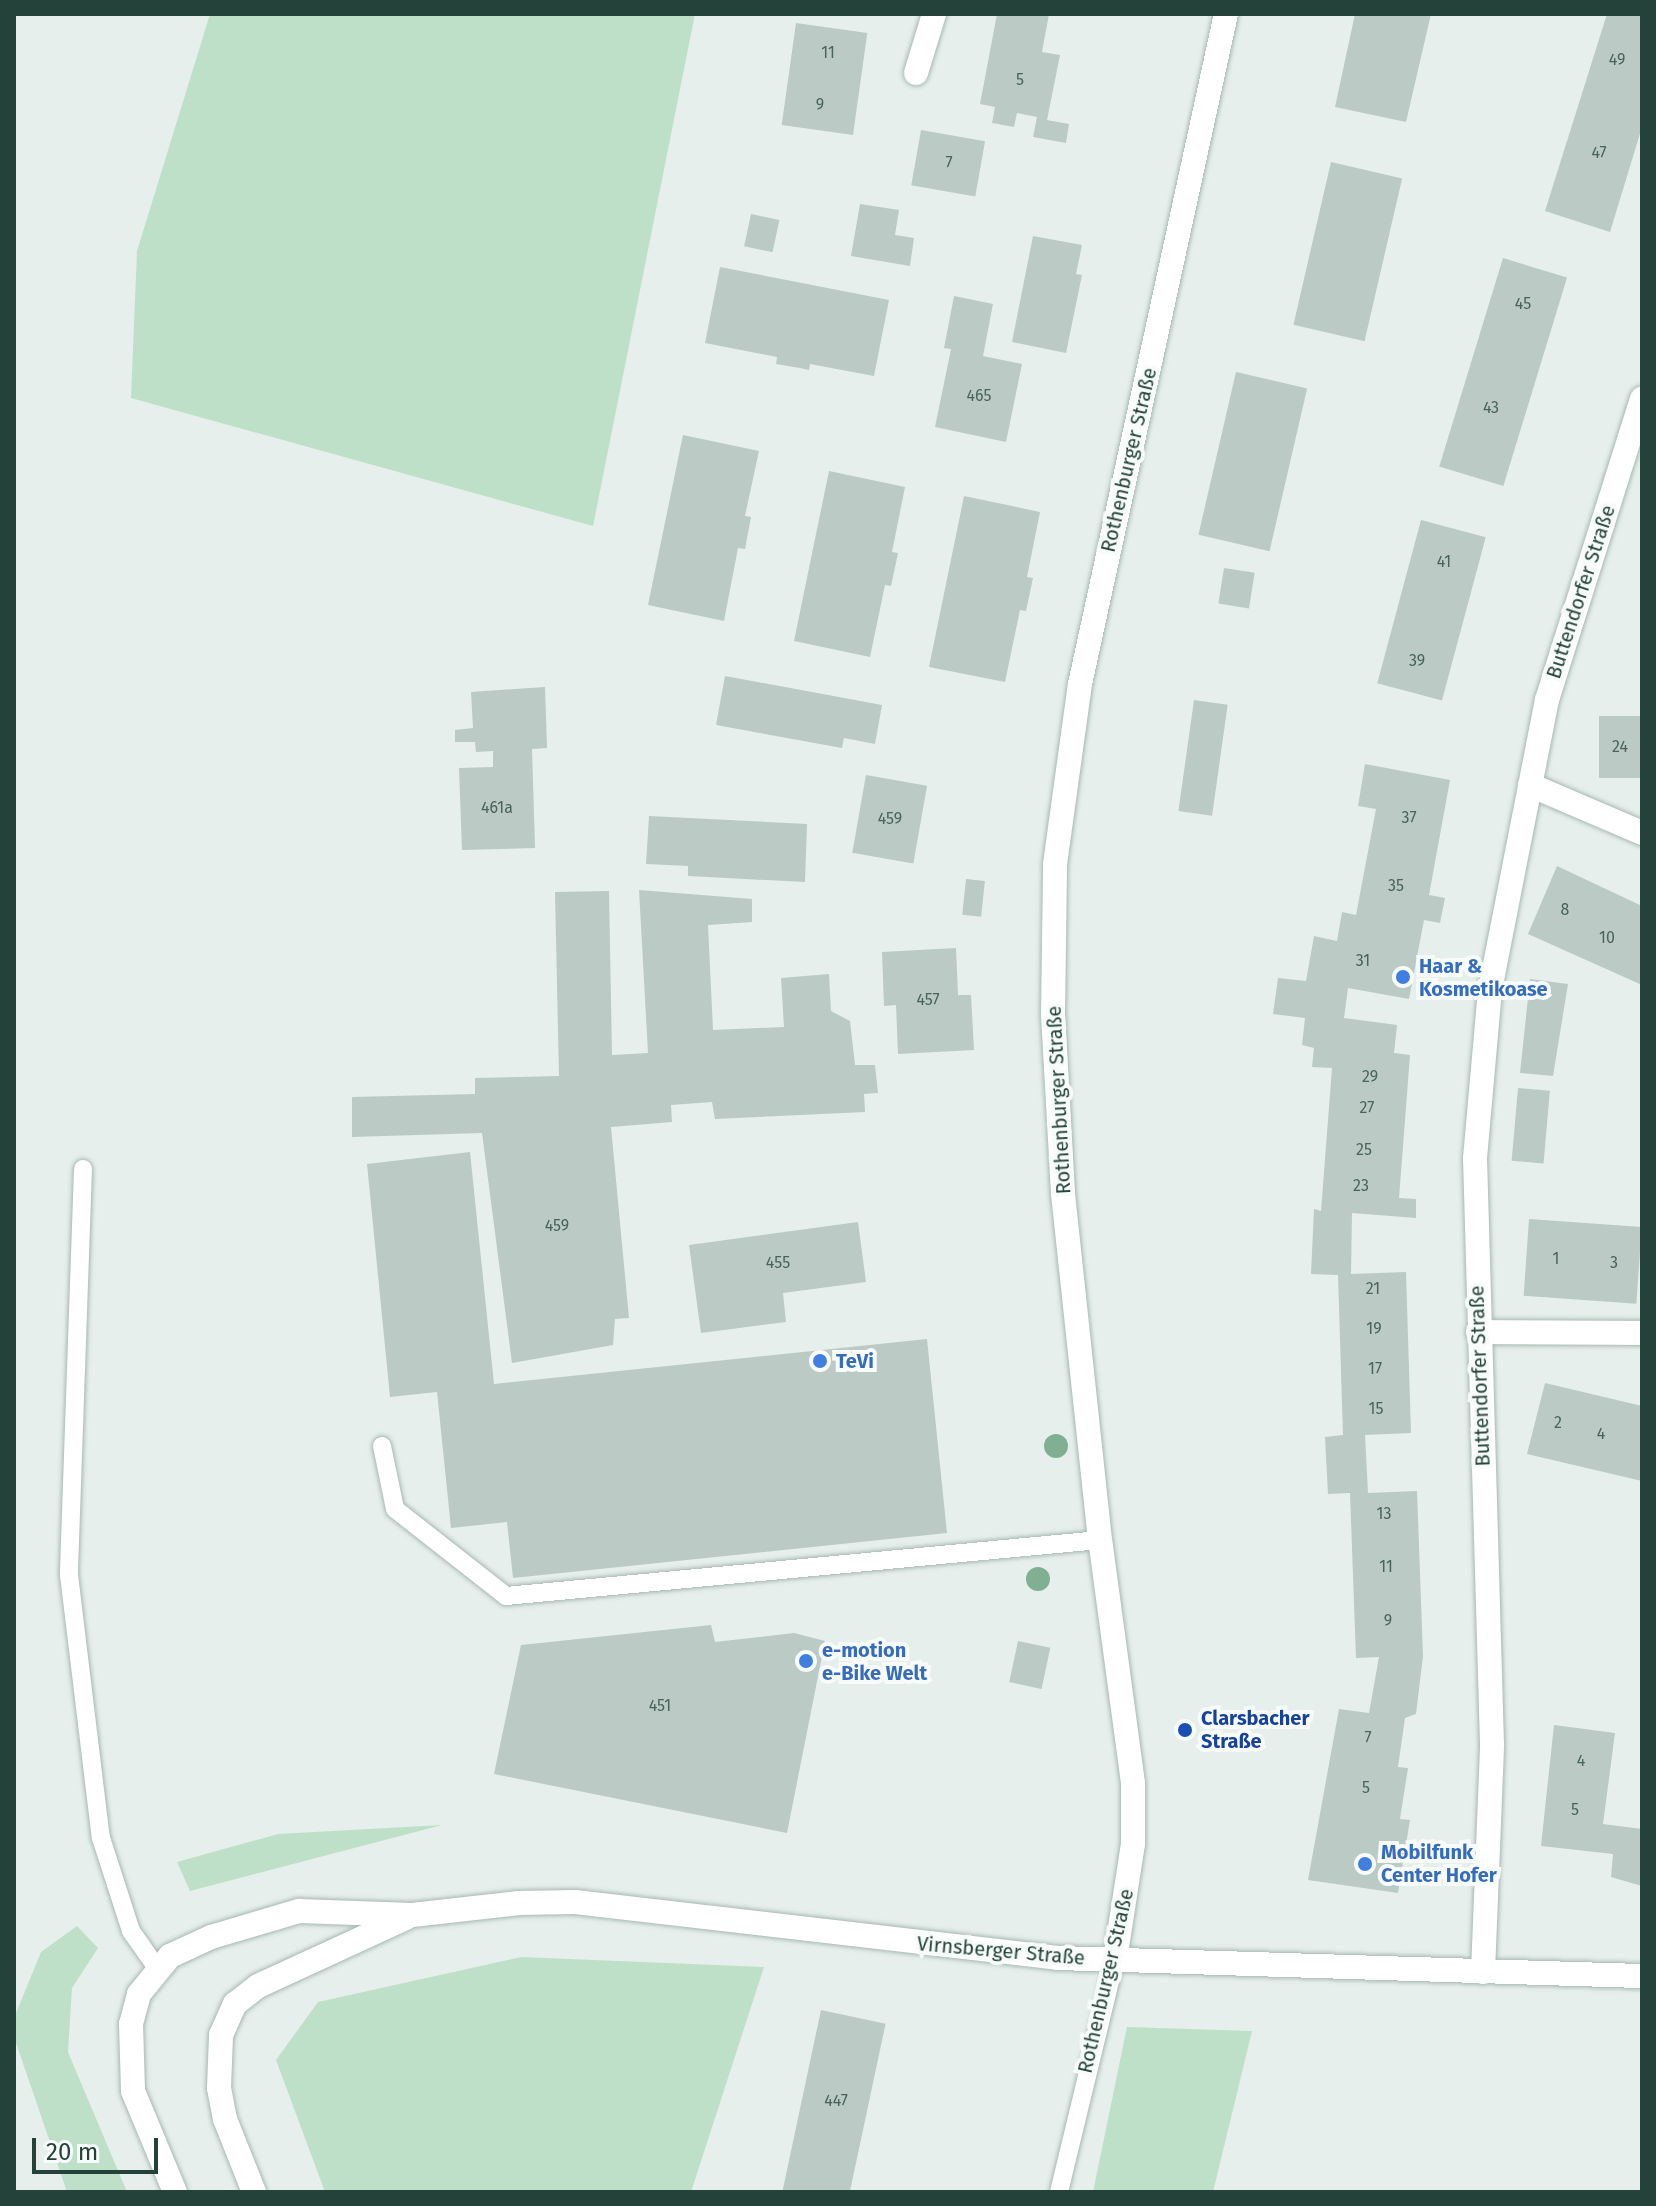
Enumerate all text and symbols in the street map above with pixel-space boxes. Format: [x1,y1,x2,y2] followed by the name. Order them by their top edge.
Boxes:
[821,43,835,63] house number: 11
[1609,50,1625,70] house number: 49
[1016,70,1024,90] house number: 5
[816,95,824,115] house number: 9
[1591,143,1607,163] house number: 47
[945,153,953,173] house number: 7
[1515,294,1531,314] house number: 45
[1096,365,1162,555] street label: Rothenburger Straße
[967,386,991,406] house number: 465
[1483,398,1499,418] house number: 43
[1542,502,1620,682] street label: Buttendorfer Straße
[1437,552,1451,572] house number: 41
[1409,651,1425,671] house number: 39
[1612,737,1628,757] house number: 24
[481,798,513,818] house number: 461a
[1401,808,1417,828] house number: 37
[878,809,902,829] house number: 459
[1388,876,1404,896] house number: 35
[1561,900,1569,920] house number: 8
[1599,928,1615,948] house number: 10
[1356,951,1370,971] house number: 31
[1419,954,1548,1001] place label: Haar & Kosmetikoase
[1394,968,1412,986] marker: Haar & Kosmetikoase
[916,990,940,1010] house number: 457
[1042,1005,1076,1195] street label: Rothenburger Straße
[1362,1067,1378,1087] house number: 29
[1360,1098,1374,1118] house number: 27
[1356,1140,1372,1160] house number: 25
[1353,1176,1369,1196] house number: 23
[545,1216,569,1236] house number: 459
[1553,1249,1559,1269] house number: 1
[766,1253,790,1273] house number: 455
[1610,1253,1618,1273] house number: 3
[1366,1279,1380,1299] house number: 21
[1465,1285,1495,1467] street label: Buttendorfer Straße
[1366,1319,1382,1339] house number: 19
[836,1349,874,1373] place label: TeVi
[811,1352,829,1370] marker: TeVi
[1368,1359,1382,1379] house number: 17
[1369,1399,1383,1419] house number: 15
[1554,1413,1562,1433] house number: 2
[1597,1424,1605,1444] house number: 4
[1377,1504,1391,1524] house number: 13
[1379,1557,1393,1577] house number: 11
[1384,1611,1392,1631] house number: 9
[822,1638,927,1685] place label: e-motion e-Bike Welt
[797,1652,815,1670] marker: e-motion e-Bike Welt
[649,1696,671,1716] house number: 451
[1201,1706,1309,1753] place label: Clarsbacher Straße
[1176,1721,1194,1739] marker: Clarsbacher Straße
[1364,1728,1372,1748] house number: 7
[1577,1751,1585,1771] house number: 4
[1362,1778,1370,1798] house number: 5
[1571,1800,1579,1820] house number: 5
[1381,1840,1497,1887] place label: Mobilfunk Center Hofer
[1356,1855,1374,1873] marker: Mobilfunk Center Hofer
[1073,1886,1139,2076] street label: Rothenburger Straße
[916,1932,1086,1970] street label: Virnsberger Straße
[824,2091,848,2111] house number: 447
[36,2122,162,2172] scale bar
[46,2138,98,2166] text: 20 m

